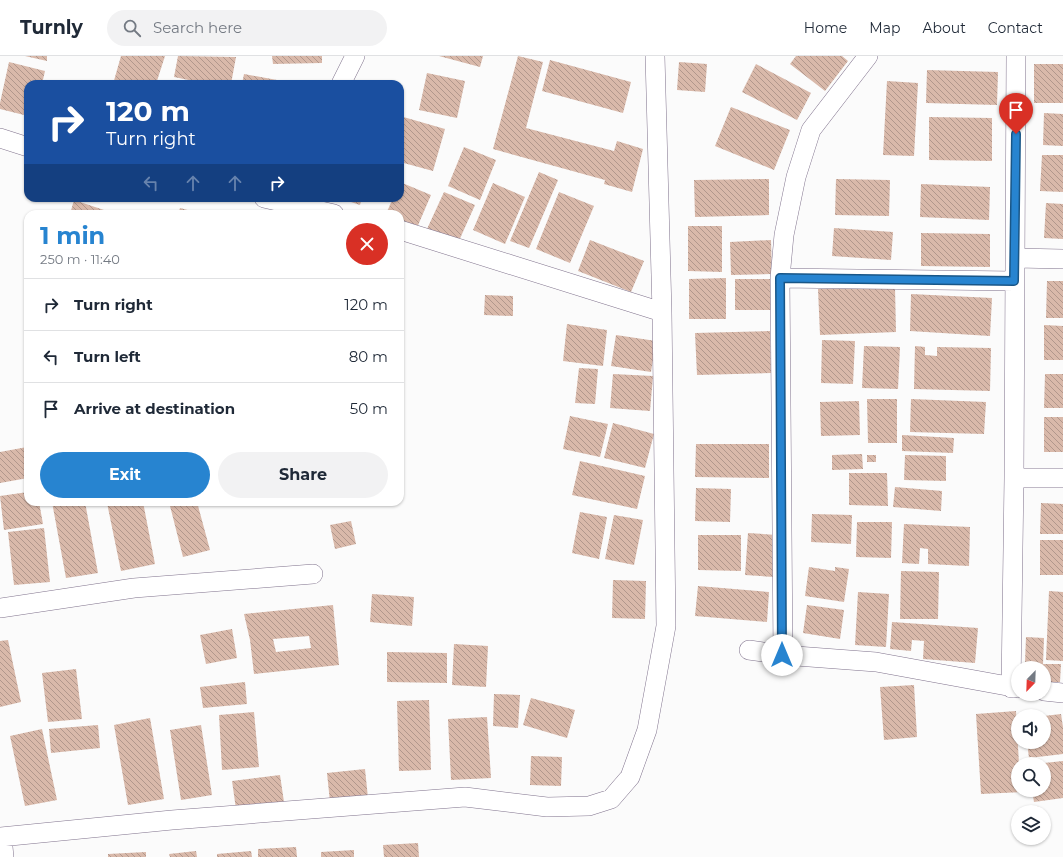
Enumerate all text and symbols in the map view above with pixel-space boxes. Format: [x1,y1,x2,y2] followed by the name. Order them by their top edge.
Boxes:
[107,10,387,46] search box
[20,16,83,39] text: Turnly
[121,17,143,39] icon: search
[153,18,242,37] text: Search here
[804,19,847,37] text: Home
[869,19,900,37] text: Map
[922,19,966,37] text: About
[988,19,1043,37] text: Contact
[999,93,1033,134] pin
[106,94,190,128] text: 120 m
[40,96,92,148] icon: right
[1005,99,1027,121] icon: arrive
[106,128,196,150] text: Turn right
[140,172,162,194] icon: left
[182,172,204,194] icon: ahead
[224,172,246,194] icon: ahead
[266,172,288,194] icon: right
[40,221,105,250] text: 1 min
[346,223,388,265] button: close
[40,251,120,267] text: 250 m · 11:40
[40,294,62,316] icon: right
[74,295,153,314] text: Turn right
[344,295,388,314] text: 120 m
[40,346,62,368] icon: left
[74,347,141,366] text: Turn left
[349,347,388,366] text: 80 m
[40,398,62,420] icon: arrive
[74,399,235,418] text: Arrive at destination
[350,399,388,418] text: 50 m
[40,452,210,498] button: Exit
[218,452,388,498] button: Share
[761,634,803,676] position arrow
[1011,661,1051,701] north arrow
[1011,661,1051,845] map controls
[1011,709,1051,749] button: sound
[1011,757,1051,797] button: search
[1011,805,1051,845] button: layers

